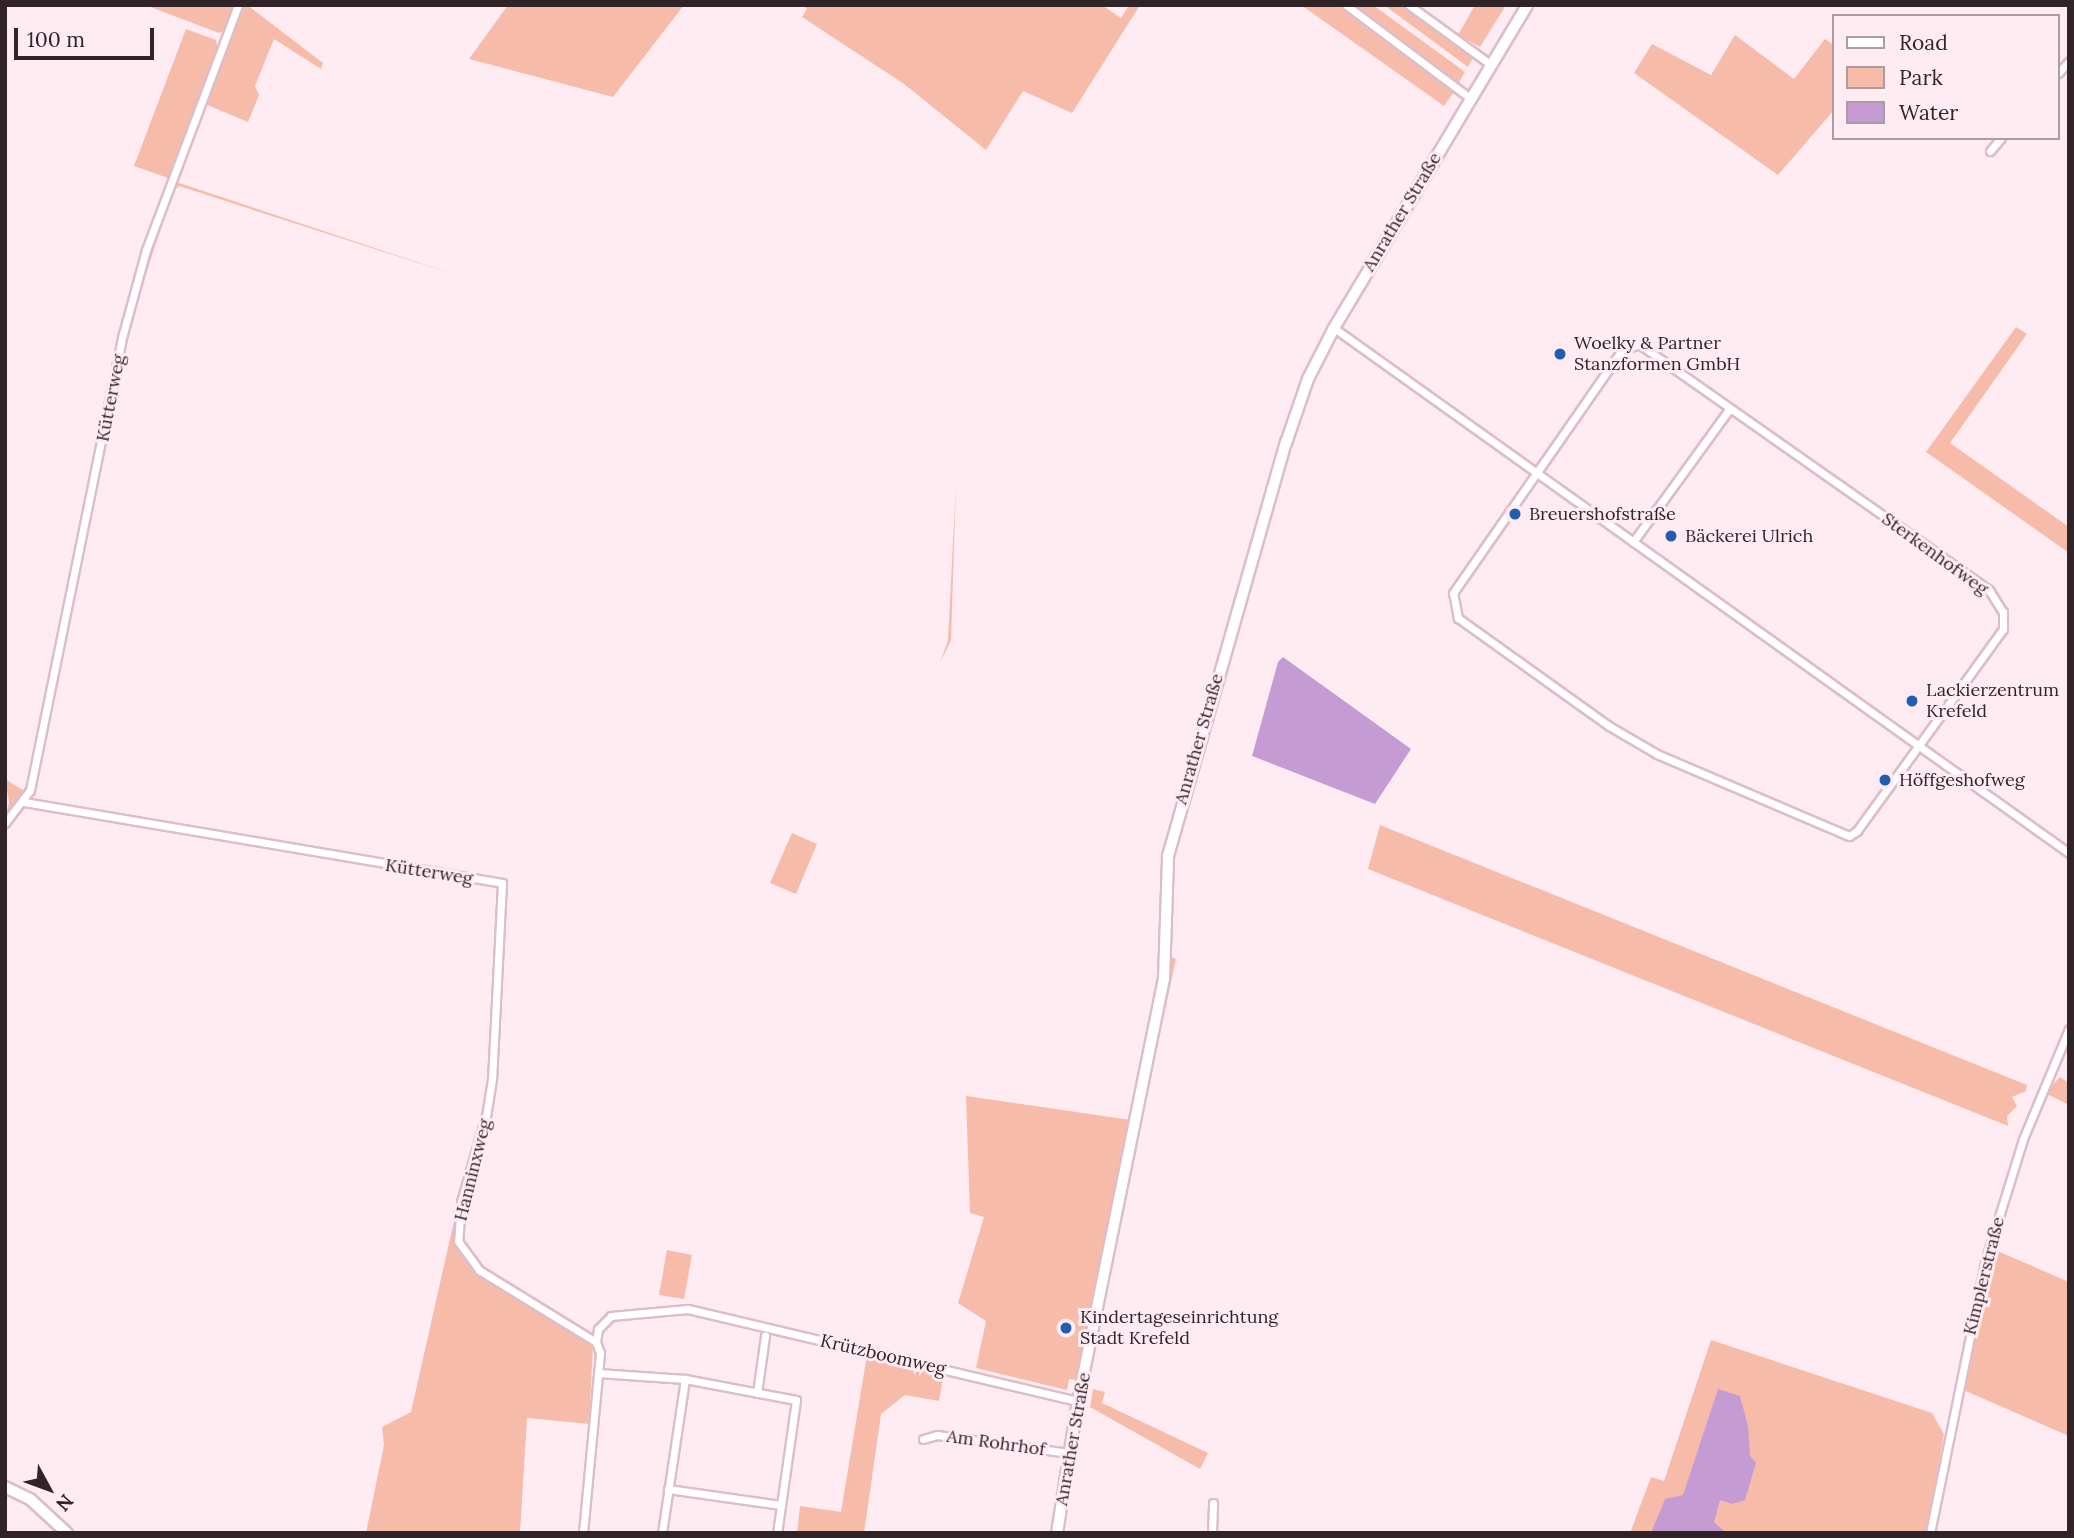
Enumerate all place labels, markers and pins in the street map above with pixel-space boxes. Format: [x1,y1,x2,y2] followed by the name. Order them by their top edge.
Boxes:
[1574,333,1740,376] place label: Woelky & Partner Stanzformen GmbH
[1552,346,1568,362] marker: Woelky & Partner Stanzformen GmbH
[1529,503,1676,525] place label: Breuershofstraße
[1507,506,1523,522] marker: Breuershofstraße
[1685,525,1813,547] place label: Bäckerei Ulrich
[1663,528,1679,544] marker: Bäckerei Ulrich
[1926,680,2059,722] place label: Lackierzentrum Krefeld
[1904,693,1920,709] marker: Lackierzentrum Krefeld
[1899,769,2025,791] place label: Höffgeshofweg
[1877,772,1893,788] marker: Höffgeshofweg
[1080,1307,1278,1350] place label: Kindertageseinrichtung Stadt Krefeld
[1058,1320,1074,1336] marker: Kindertageseinrichtung Stadt Krefeld

